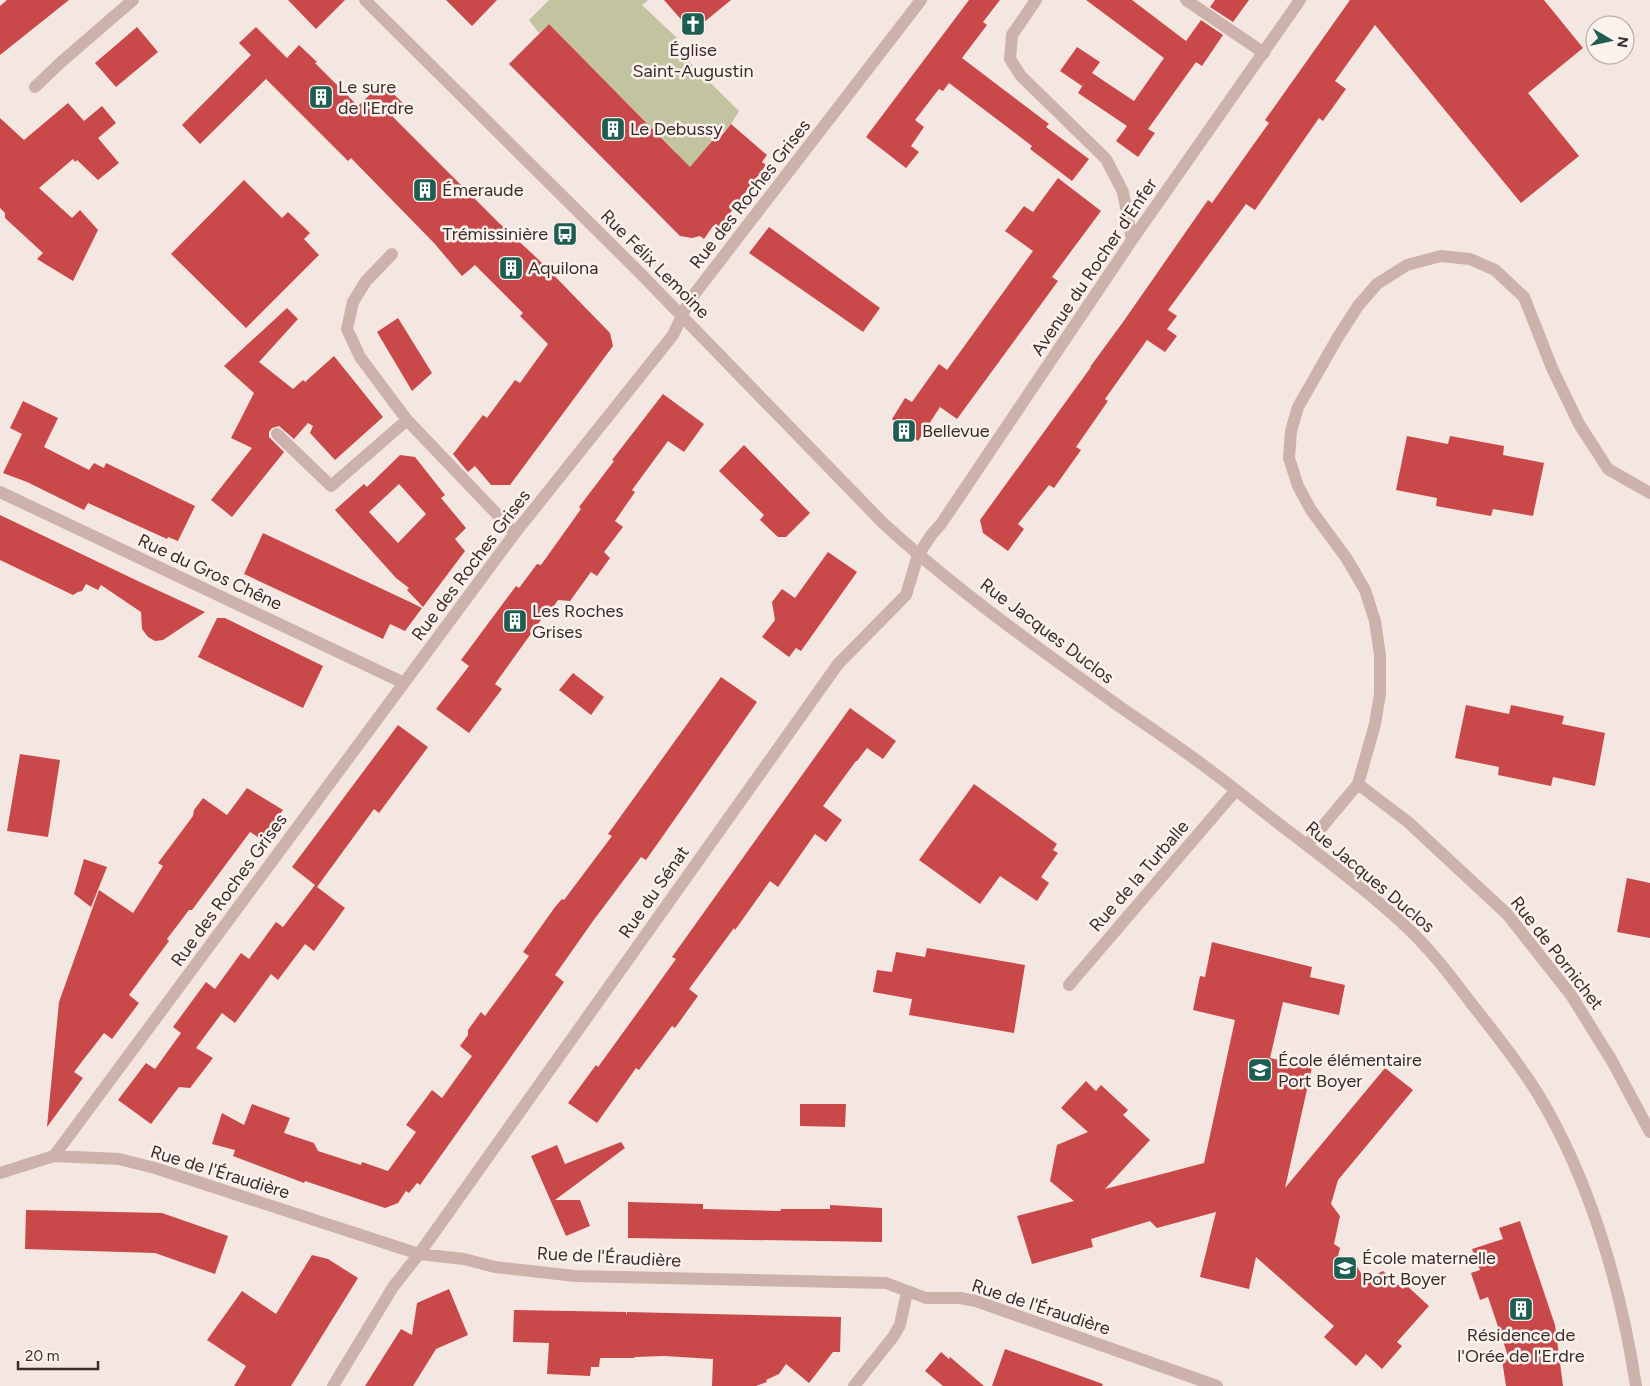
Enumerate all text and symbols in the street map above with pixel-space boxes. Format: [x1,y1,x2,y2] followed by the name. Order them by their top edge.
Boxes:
[680,11,706,37] church icon: Église Saint-Augustin
[1585,15,1635,65] north arrow
[1613,35,1632,49] text: N
[632,39,754,82] place label: Église Saint-Augustin
[338,76,414,119] place label: Le sure de l'Erdre
[308,84,334,110] building icon: Le sure de l'Erdre
[685,115,815,273] street label: Rue des Roches Grises
[600,116,626,142] building icon: Le Debussy
[630,118,723,140] place label: Le Debussy
[1026,174,1162,360] street label: Avenue du Rocher d'Enfer
[412,177,438,203] building icon: Émeraude
[442,179,524,201] place label: Émeraude
[596,205,714,323] street label: Rue Félix Lemoine
[552,221,578,247] bus stop icon: Trémissinière
[443,223,548,245] place label: Trémissinière
[498,255,524,281] building icon: Aquilona
[528,257,598,279] place label: Aquilona
[891,418,917,444] building icon: Bellevue
[922,420,990,442] place label: Bellevue
[407,485,535,645] street label: Rue des Roches Grises
[134,529,286,615] street label: Rue du Gros Chêne
[976,574,1118,688] street label: Rue Jacques Duclos
[532,600,624,643] place label: Les Roches Grises
[502,608,528,634] building icon: Les Roches Grises
[166,809,292,971] street label: Rue des Roches Grises
[1085,816,1194,936] street label: Rue de la Turballe
[1301,817,1439,937] street label: Rue Jacques Duclos
[614,841,694,942] street label: Rue du Sénat
[1506,892,1608,1014] street label: Rue de Pornichet
[1278,1049,1422,1092] place label: École élémentaire Port Boyer
[1247,1057,1273,1083] school or university icon: École élémentaire Port Boyer
[148,1140,292,1204] street label: Rue de l'Éraudière
[536,1242,682,1272] street label: Rue de l'Éraudière
[1362,1247,1496,1290] place label: École maternelle Port Boyer
[1332,1255,1358,1281] school or university icon: École maternelle Port Boyer
[969,1274,1113,1340] street label: Rue de l'Éraudière
[1508,1296,1534,1322] building icon: Résidence de l'Orée de l'Erdre
[1457,1324,1585,1367] place label: Résidence de l'Orée de l'Erdre
[18,1338,98,1370] scale bar
[25,1347,59,1365] text: 20 m

